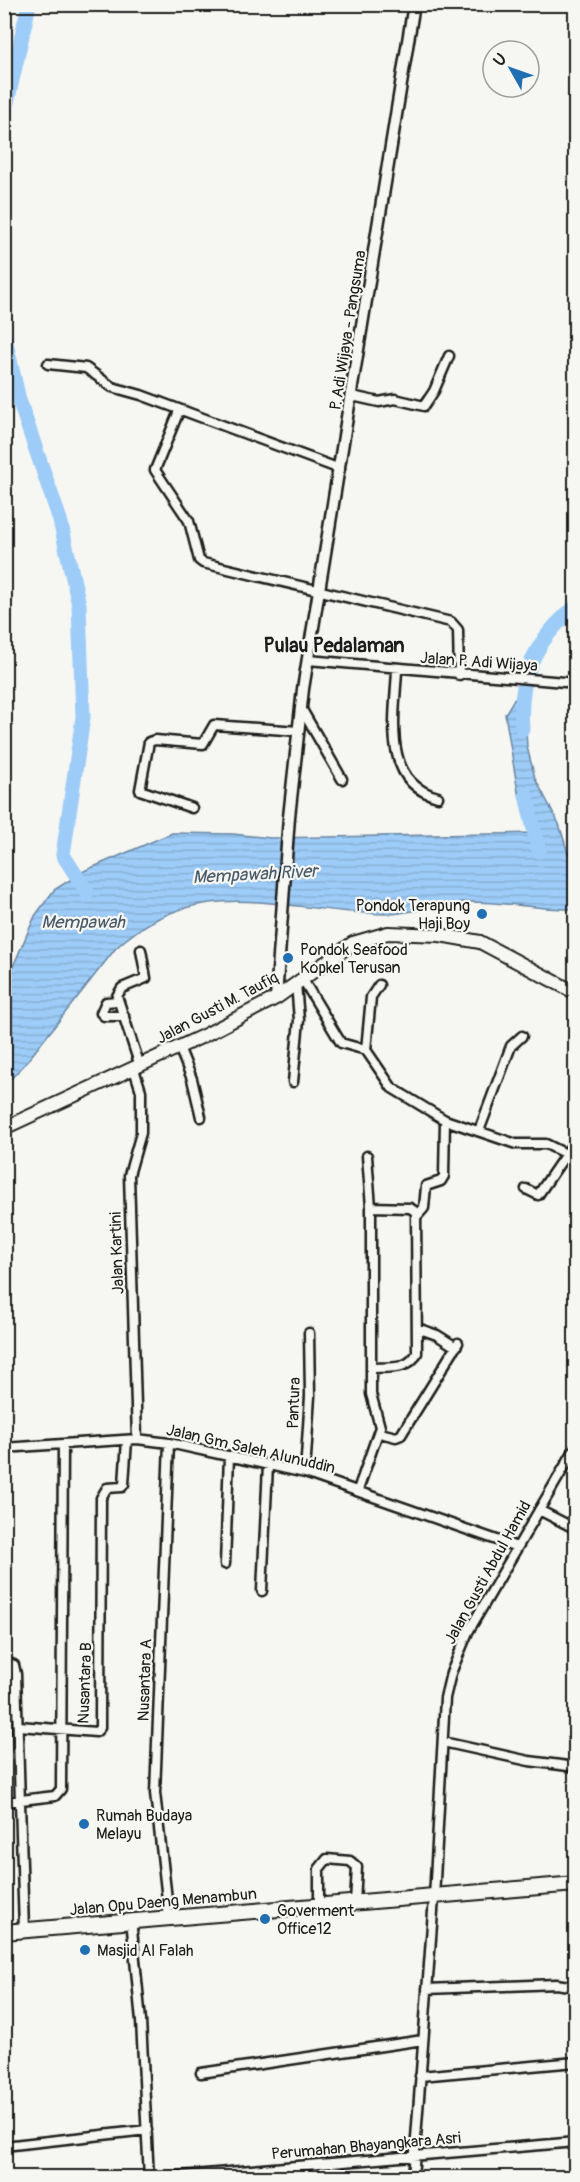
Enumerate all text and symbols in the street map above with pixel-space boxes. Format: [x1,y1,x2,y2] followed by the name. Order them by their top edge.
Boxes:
[481,39,541,99] north arrow
[489,49,512,70] text: U
[325,249,371,412] street label: P. Adi Wijaya - Pangsuma
[264,633,405,658] district label: Pulau Pedalaman
[419,648,538,676] street label: Jalan P. Adi Wijaya
[192,860,321,889] water label: Mempawah River
[356,896,470,934] place label: Pondok Terapung Haji Boy
[475,907,489,921] marker: Pondok Terapung Haji Boy
[41,911,126,934] water label: Mempawah
[300,940,408,978] place label: Pondok Seafood Kopkel Terusan
[281,951,295,965] marker: Pondok Seafood Kopkel Terusan
[153,967,282,1048] street label: Jalan Gusti M. Taufiq
[106,1211,128,1294] street label: Jalan Kartini
[283,1377,305,1429] street label: Pantura
[164,1420,337,1478] street label: Jalan Gm Saleh Alunuddin
[440,1497,536,1648] street label: Jalan Gusti Abdul Hamid
[134,1638,156,1722] street label: Nusantara A
[74,1642,96,1724] street label: Nusantara B
[96,1806,192,1844] place label: Rumah Budaya Melayu
[77,1817,91,1831] marker: Rumah Budaya Melayu
[69,1884,258,1920] street label: Jalan Opu Daeng Menambun
[277,1901,355,1939] place label: Goverment Office12
[258,1912,272,1926] marker: Goverment Office12
[97,1941,193,1961] place label: Masjid Al Falah
[78,1943,92,1957] marker: Masjid Al Falah
[270,2128,462,2164] street label: Perumahan Bhayangkara Asri

